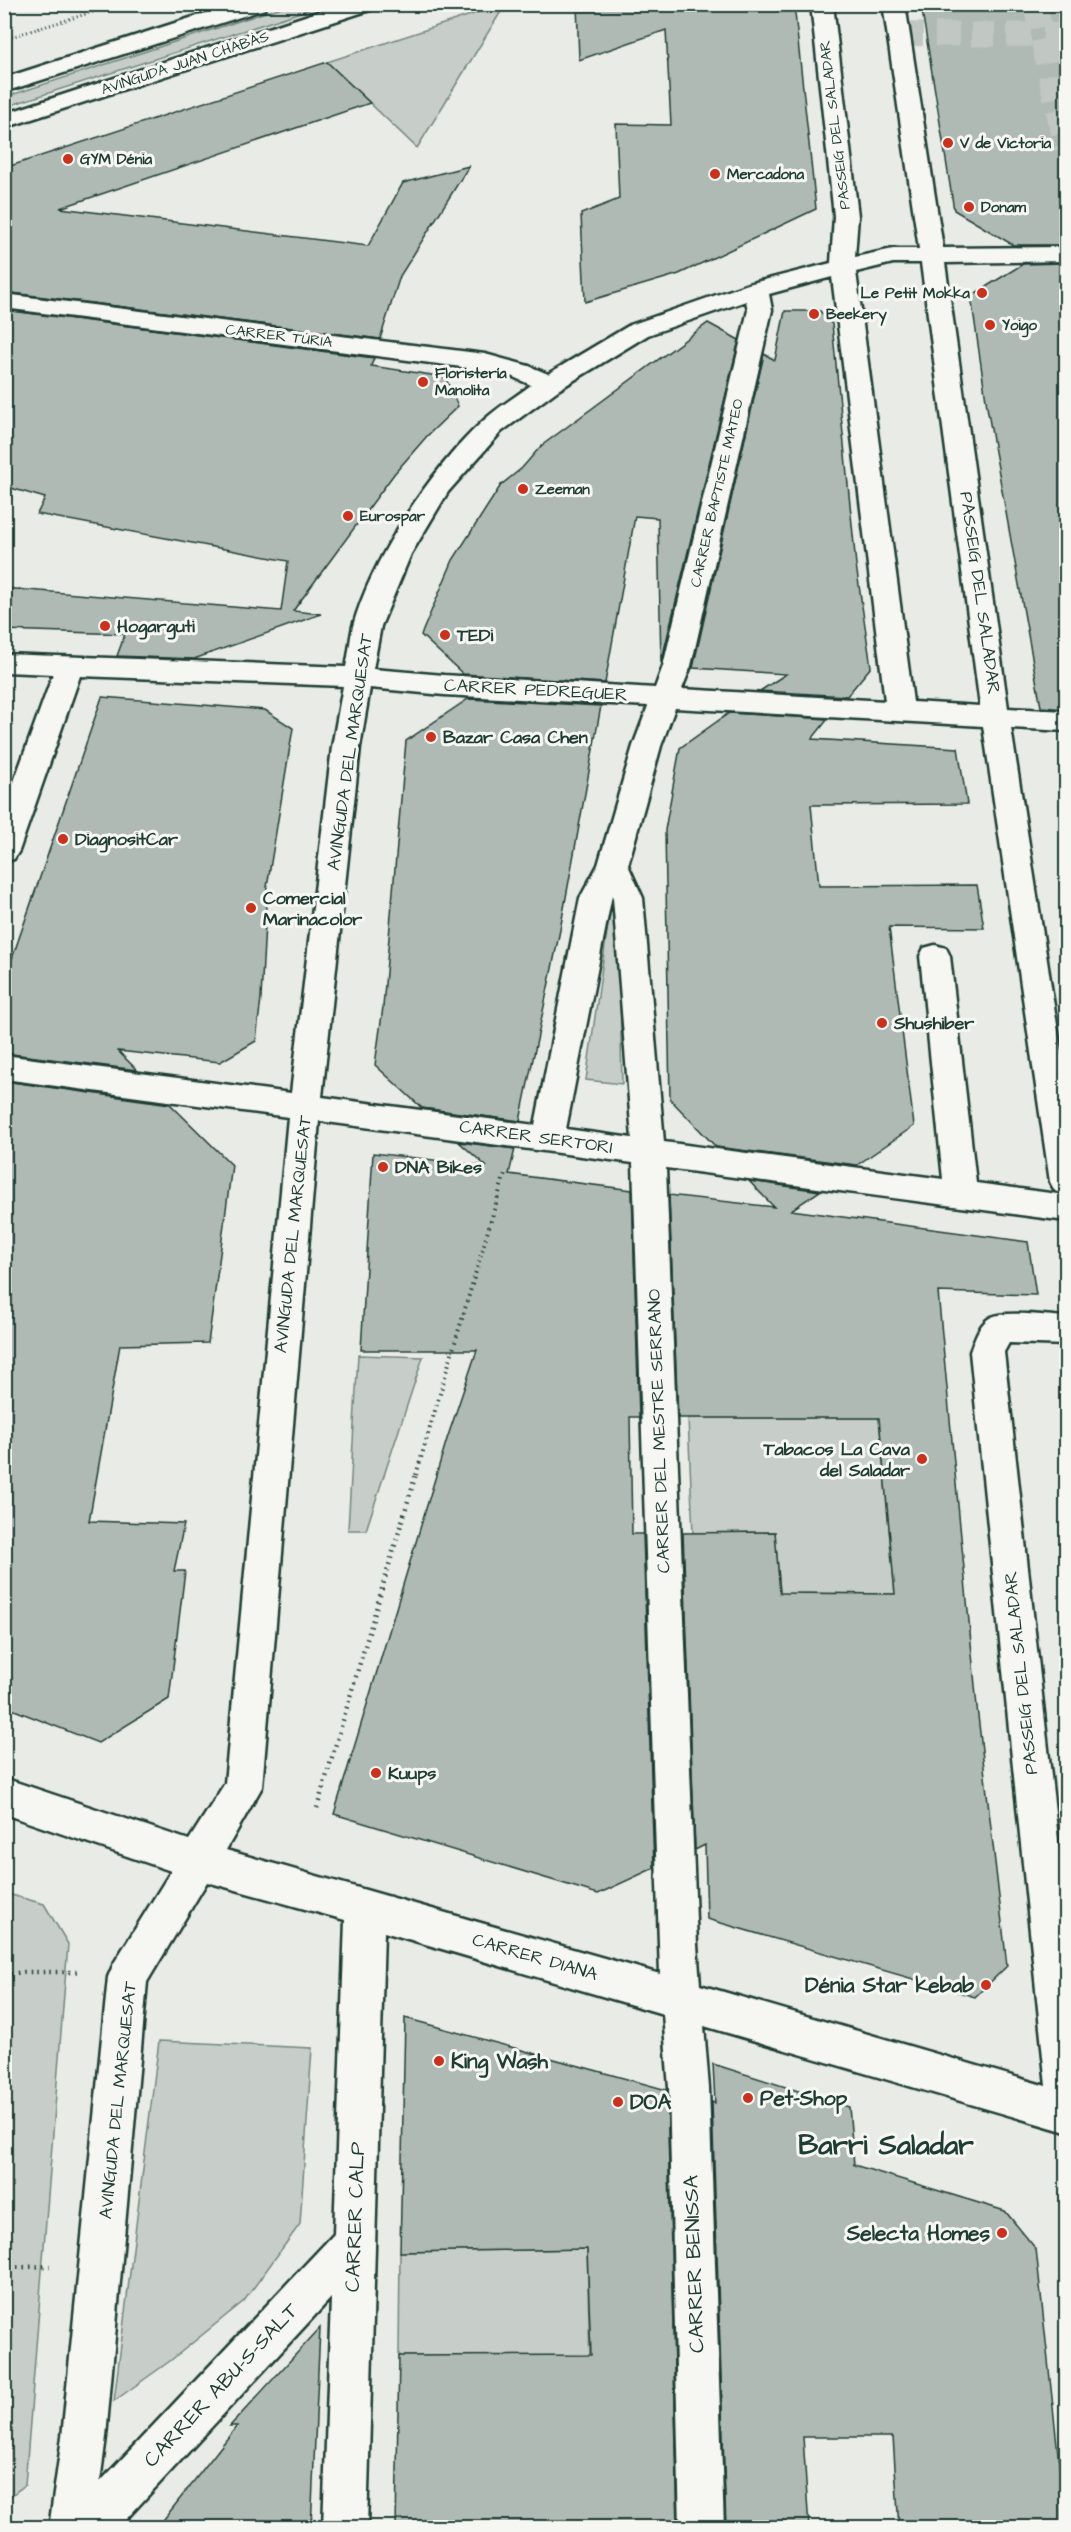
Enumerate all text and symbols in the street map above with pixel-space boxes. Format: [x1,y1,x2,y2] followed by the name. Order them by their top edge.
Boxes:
[98,26,272,100] street label: AVINGUDA JUAN CHABÀS
[814,39,856,211] street label: PASSEIG DEL SALADAR
[959,133,1051,154] place label: V de Victoria
[941,136,955,150] marker: V de Victoria
[80,149,152,170] place label: GYM Dénia
[61,152,75,166] marker: GYM Dénia
[727,164,805,185] place label: Mercadona
[708,167,722,181] marker: Mercadona
[981,197,1026,218] place label: Donam
[962,200,976,214] marker: Donam
[861,283,970,304] place label: Le Petit Mokka
[975,286,989,300] marker: Le Petit Mokka
[826,304,888,326] place label: Beekery
[807,307,821,321] marker: Beekery
[1002,315,1037,338] place label: Yoigo
[983,318,997,332] marker: Yoigo
[224,319,334,353] street label: CARRER TÚRIA
[435,363,507,401] place label: Floristería Manolita
[416,375,430,389] marker: Floristería Manolita
[685,397,749,589] street label: CARRER BAPTISTE MATEO
[535,479,590,500] place label: Zeeman
[516,482,530,496] marker: Zeeman
[953,490,1007,696] street label: PASSEIG DEL SALADAR
[360,506,426,527] place label: Eurospar
[341,509,355,523] marker: Eurospar
[117,614,195,640] place label: Hogarguti
[98,619,112,633] marker: Hogarguti
[456,623,494,648] place label: TEDi
[438,628,452,642] marker: TEDi
[321,631,379,872] street label: AVINGUDA DEL MARQUESAT
[443,673,629,707] street label: CARRER PEDREGUER
[443,725,588,750] place label: Bazar Casa Chen
[424,730,438,744] marker: Bazar Casa Chen
[75,827,178,853] place label: DiagnositCar
[56,832,70,846] marker: DiagnositCar
[263,886,362,932] place label: Comercial Marinacolor
[244,901,258,915] marker: Comercial Marinacolor
[893,1011,974,1036] place label: Shushiber
[875,1016,889,1030] marker: Shushiber
[268,1113,318,1354] street label: AVINGUDA DEL MARQUESAT
[458,1114,614,1160] street label: CARRER SERTORI
[395,1155,482,1180] place label: DNA Bikes
[376,1160,390,1174] marker: DNA Bikes
[642,1288,676,1574] street label: CARRER DEL MESTRE SERRANO
[762,1437,911,1483] place label: Tabacos La Cava del Saladar
[915,1452,929,1466] marker: Tabacos La Cava del Saladar
[998,1570,1044,1776] street label: PASSEIG DEL SALADAR
[388,1761,436,1786] place label: Kuups
[369,1766,383,1780] marker: Kuups
[469,1927,601,1987] street label: CARRER DIANA
[805,1971,974,2000] place label: Dénia Star kebab
[979,1978,993,1992] marker: Dénia Star kebab
[93,1979,143,2220] street label: AVINGUDA DEL MARQUESAT
[451,2047,549,2078] place label: King Wash
[432,2054,446,2068] marker: King Wash
[760,2084,847,2114] place label: Pet-Shop
[630,2088,672,2117] place label: DOA
[741,2091,755,2105] marker: Pet-Shop
[611,2095,625,2109] marker: DOA
[798,2126,974,2165] district label: Barri Saladar
[338,2141,372,2293] street label: CARRER CALP
[676,2174,712,2354] street label: CARRER BENISSA
[846,2219,990,2248] place label: Selecta Homes
[995,2226,1009,2240] marker: Selecta Homes
[137,2296,306,2474] street label: CARRER ABU-S-SALT

